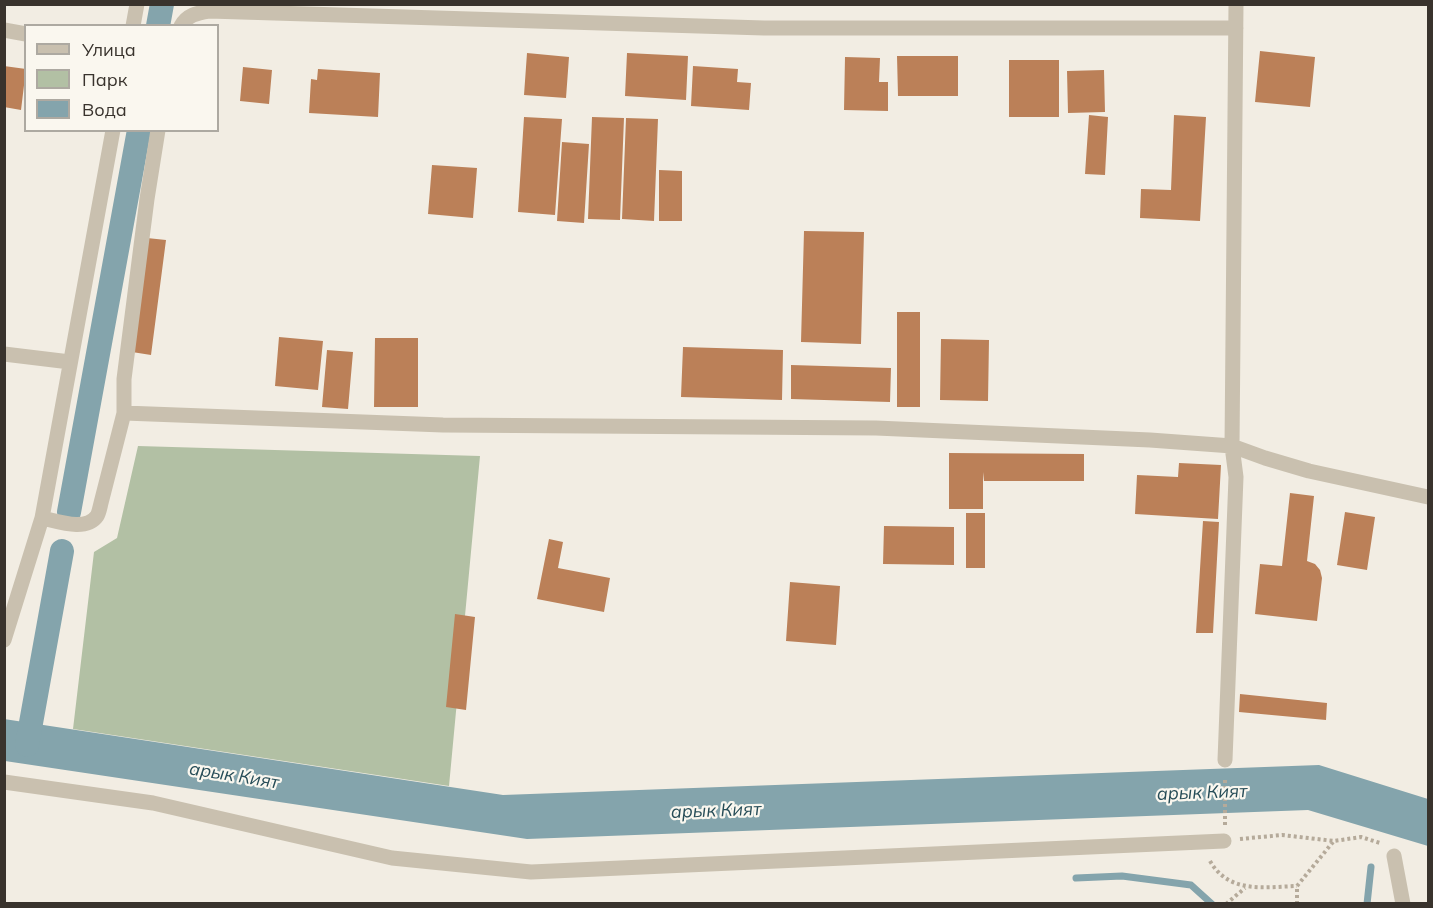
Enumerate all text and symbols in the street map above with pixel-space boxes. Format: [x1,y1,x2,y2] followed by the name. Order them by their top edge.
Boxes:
[24,24,219,132] legend
[82,38,136,61] text: Улица
[82,68,127,91] text: Парк
[82,98,127,121] text: Вода
[188,758,280,794] water label: арык Кият
[1156,781,1248,805] water label: арык Кият
[670,799,762,823] water label: арык Кият

